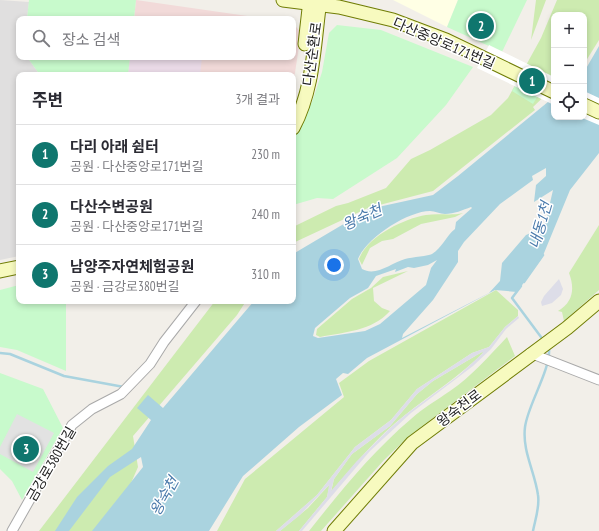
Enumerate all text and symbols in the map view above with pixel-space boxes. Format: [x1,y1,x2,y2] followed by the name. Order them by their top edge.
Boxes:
[468,11,494,41] pin: 2
[551,12,587,120] map controls
[551,12,587,48] button: +
[390,13,498,73] street label: 다산중앙로171번길
[16,16,296,60] search box
[299,21,325,87] street label: 다산순환로
[30,27,52,49] icon: search
[62,30,120,49] text: 장소 검색
[551,48,587,84] button: −
[519,66,545,96] pin: 1
[551,84,587,120] button: locate
[32,89,63,111] text: 주변
[236,91,280,108] text: 3개 결과
[70,137,159,156] text: 다리 아래 쉼터
[42,146,48,163] text: 1
[251,146,280,163] text: 230 m
[70,158,203,175] text: 공원 · 다산중앙로171번길
[70,197,153,216] text: 다산수변공원
[524,197,556,251] water label: 내동1천
[339,199,387,234] water label: 왕숙천
[42,206,48,223] text: 2
[251,206,280,223] text: 240 m
[70,218,203,235] text: 공원 · 다산중앙로171번길
[324,255,344,275] your location
[70,257,194,276] text: 남양주자연체험공원
[42,266,48,283] text: 3
[251,266,280,283] text: 310 m
[70,278,180,295] text: 공원 · 금강로380번길
[433,385,485,431] street label: 왕숙천로
[23,424,79,504] street label: 금강로380번길
[13,434,39,464] pin: 3
[146,471,183,519] water label: 왕숙천

